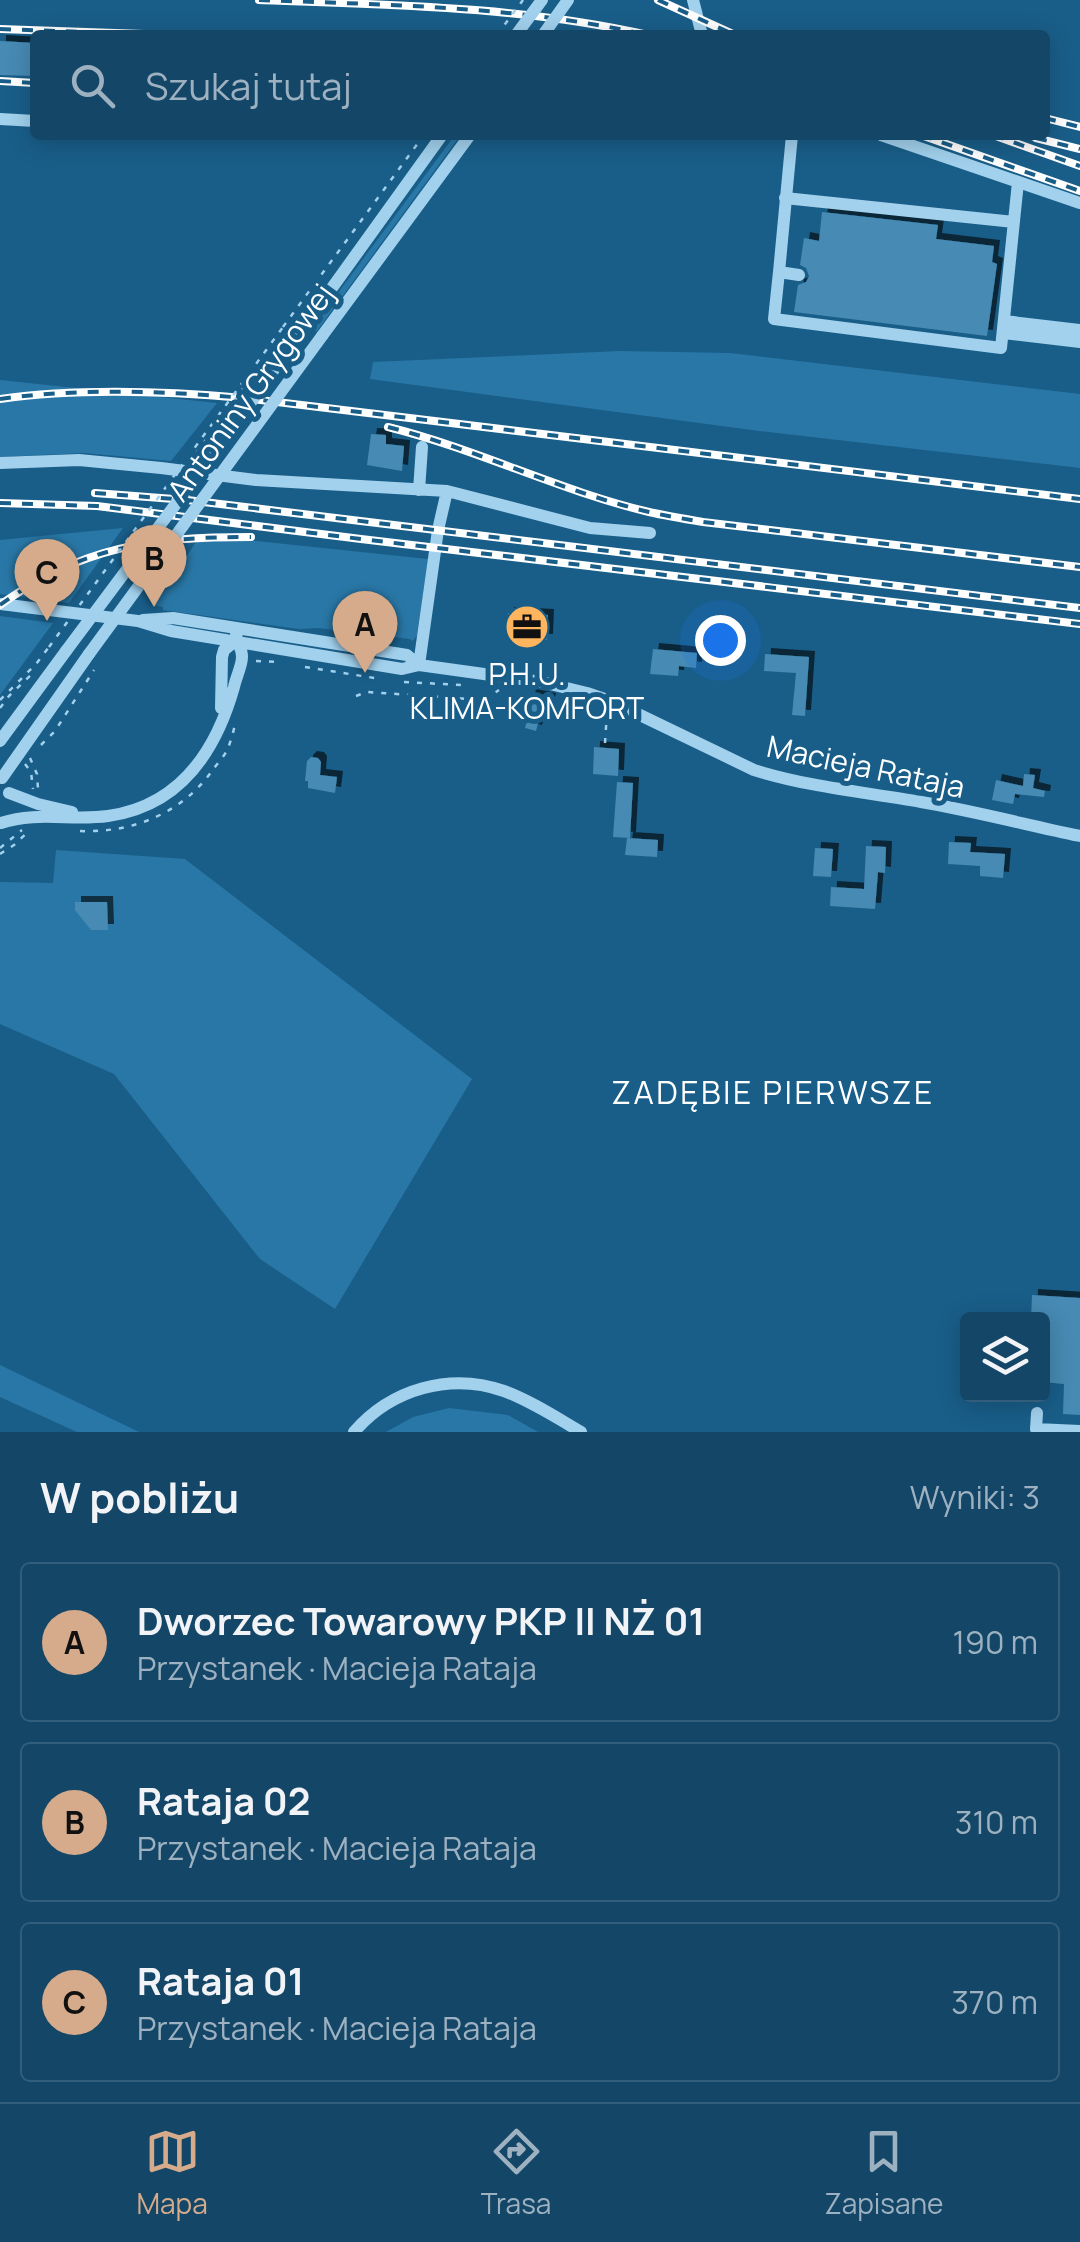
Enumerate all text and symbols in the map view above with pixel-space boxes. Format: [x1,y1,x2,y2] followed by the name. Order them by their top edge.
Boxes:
[30,30,1050,140] search box
[65,58,120,113] icon: search
[145,59,352,111] text: Szukaj tutaj
[157,275,343,509] street label: Antoniny Grygowej
[122,524,186,607] pin: B
[15,538,80,621] pin: C
[332,590,398,673] pin: A
[504,604,550,650] office icon: P.H.U. KLIMA-KOMFORT
[695,615,746,666] your location
[410,653,644,728] place label: P.H.U. KLIMA-KOMFORT
[763,725,969,807] street label: Macieja Rataja
[611,1070,935,1114] district label: ZADĘBIE PIERWSZE
[960,1312,1050,1402] map controls
[960,1312,1050,1402] button: layers
[40,1468,239,1526] text: W pobliżu
[910,1475,1040,1519] text: Wyniki: 3
[137,1594,705,1646] text: Dworzec Towarowy PKP II NŻ 01
[64,1620,85,1664] text: A
[953,1620,1038,1664] text: 190 m
[137,1646,537,1690] text: Przystanek · Macieja Rataja
[137,1774,310,1826] text: Rataja 02
[64,1800,85,1844] text: B
[955,1800,1038,1844] text: 310 m
[137,1826,537,1870] text: Przystanek · Macieja Rataja
[137,1954,304,2006] text: Rataja 01
[63,1980,86,2024] text: C
[951,1980,1038,2024] text: 370 m
[137,2006,537,2050] text: Przystanek · Macieja Rataja
[137,2124,208,2222] tab: Mapa
[481,2124,551,2222] tab: Trasa
[824,2124,943,2222] tab: Zapisane

